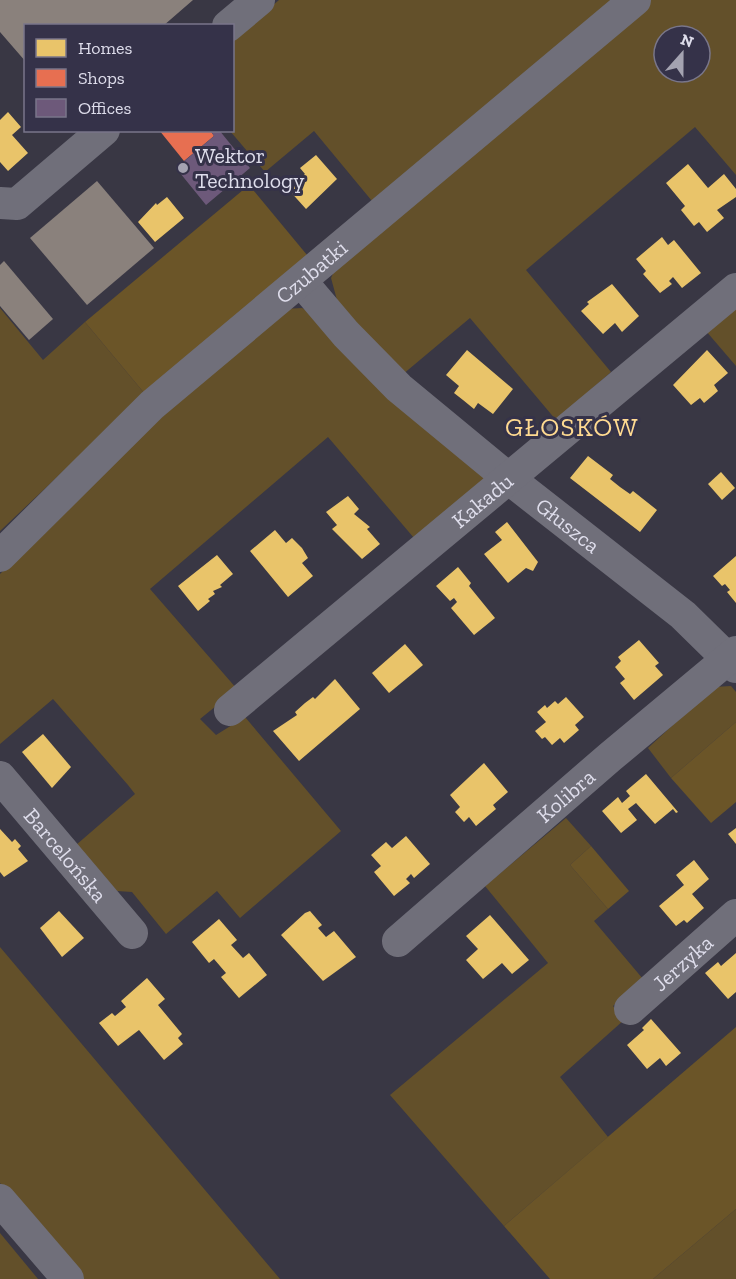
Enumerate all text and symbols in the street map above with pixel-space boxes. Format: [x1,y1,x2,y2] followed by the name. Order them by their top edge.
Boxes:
[24,24,234,132] legend
[652,24,712,84] north arrow
[678,29,696,52] text: N
[78,37,132,59] text: Homes
[78,67,125,89] text: Shops
[78,97,131,119] text: Offices
[195,142,305,194] place label: Wektor Technology
[176,161,190,175] marker: Wektor Technology
[270,234,352,309] street label: Czubatki
[505,411,639,443] district label: GŁOSKÓW
[446,467,519,533] street label: Kakadu
[531,492,606,559] street label: Głuszca
[531,763,601,828] street label: Kolibra
[18,802,114,908] street label: Barcelońska
[646,928,719,997] street label: Jerzyka

